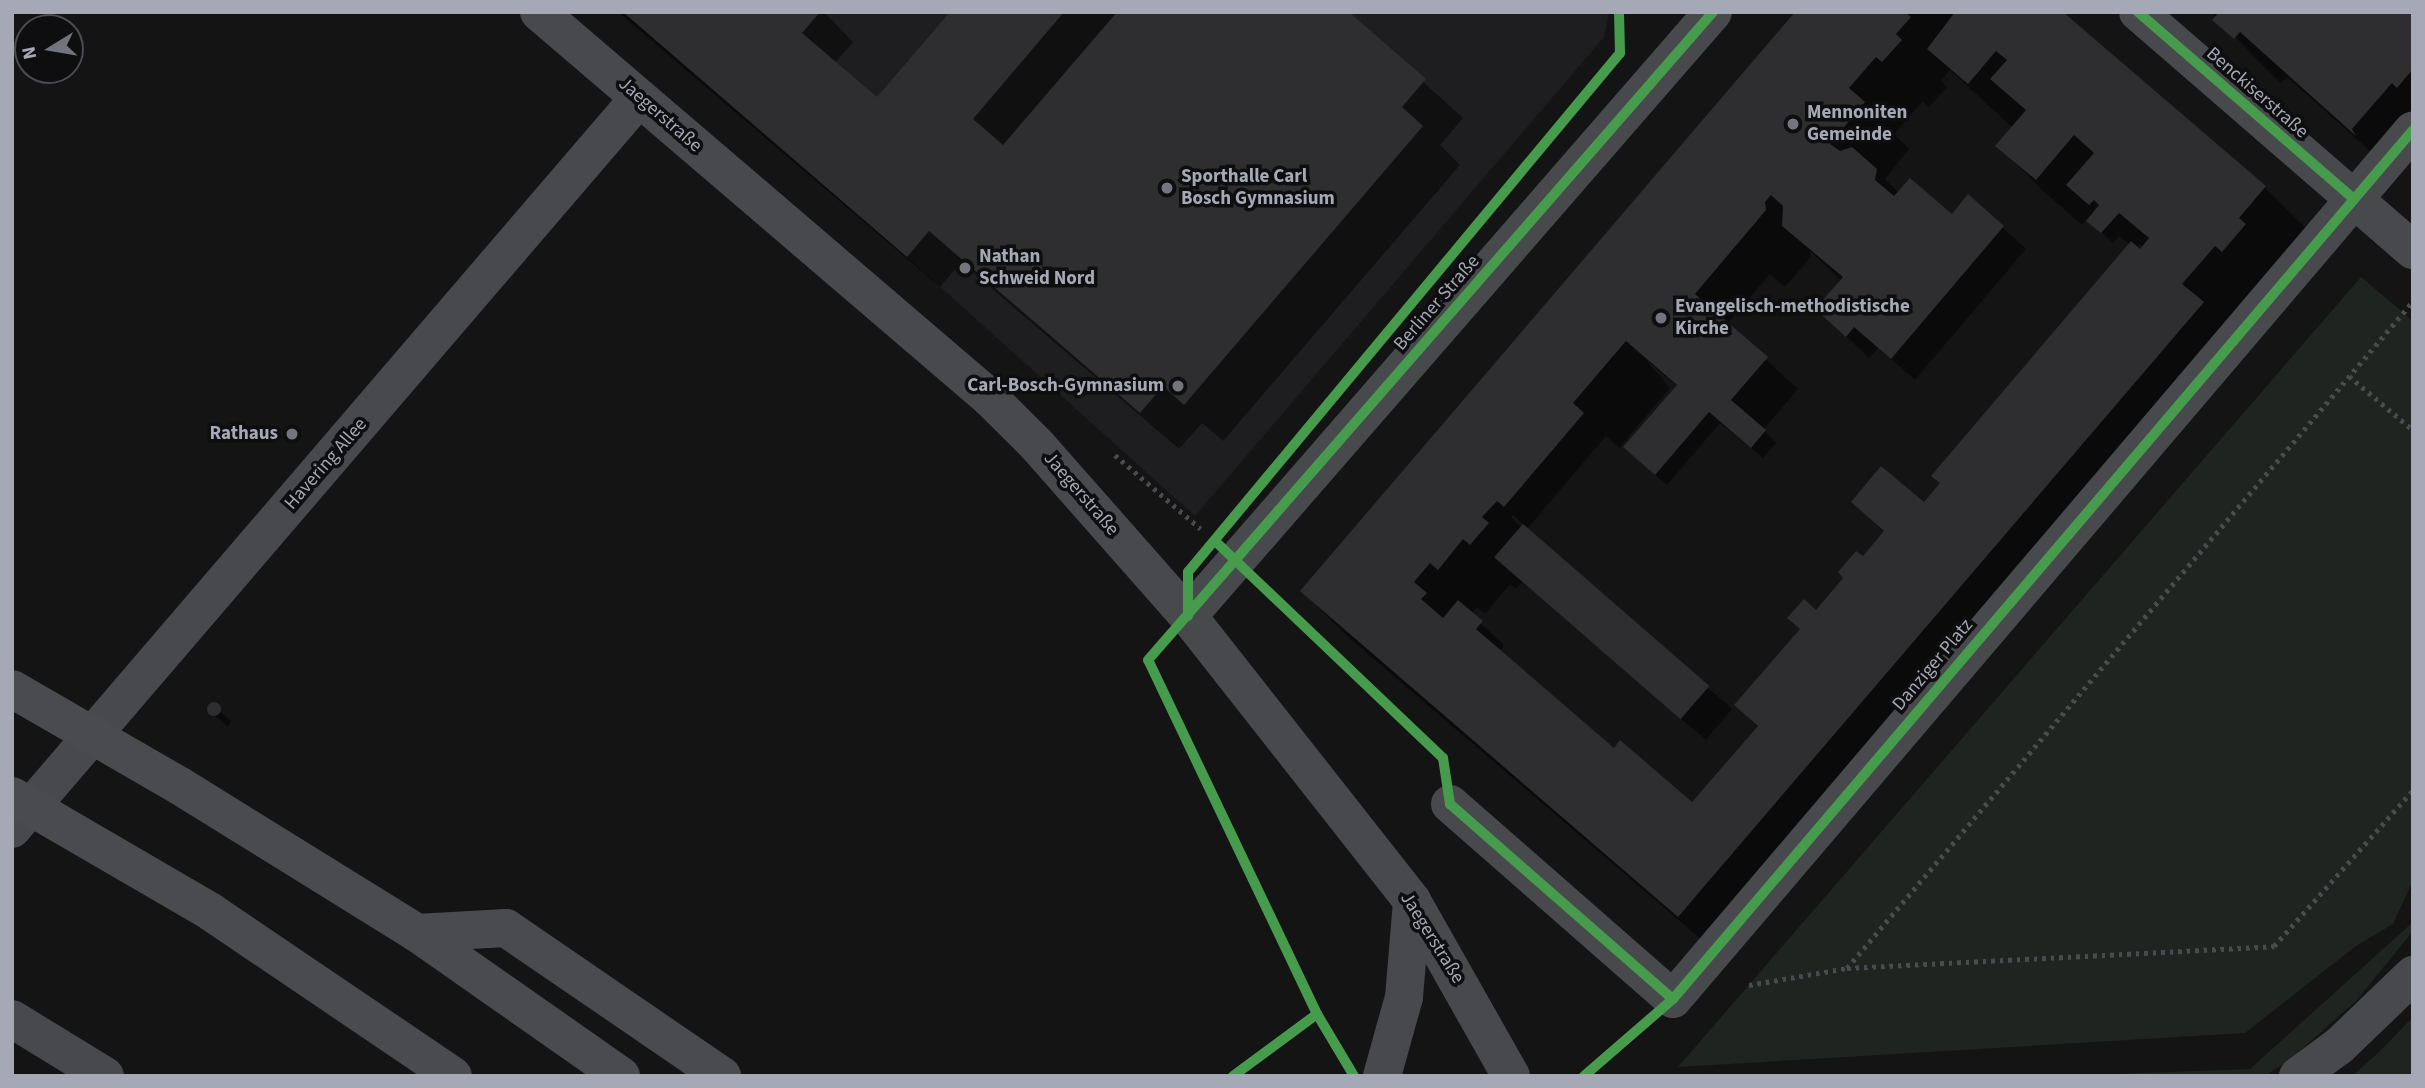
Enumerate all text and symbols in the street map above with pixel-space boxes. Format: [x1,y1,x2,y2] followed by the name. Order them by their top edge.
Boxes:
[14,14,84,84] north arrow
[2201,42,2313,144] street label: Benckiserstraße
[15,44,44,62] text: N
[614,73,706,157] street label: Jaegerstraße
[1807,102,1907,146] place label: Mennoniten Gemeinde
[1785,116,1801,132] marker: Mennoniten Gemeinde
[1181,166,1335,210] place label: Sporthalle Carl Bosch Gymnasium
[1159,180,1175,196] marker: Sporthalle Carl Bosch Gymnasium
[979,246,1095,290] place label: Nathan Schweid Nord
[1389,251,1485,355] street label: Berliner Straße
[957,260,973,276] marker: Nathan Schweid Nord
[1675,296,1910,340] place label: Evangelisch-methodistische Kirche
[1653,310,1669,326] marker: Evangelisch-methodistische Kirche
[967,375,1164,397] place label: Carl-Bosch-Gymnasium
[1170,378,1186,394] marker: Carl-Bosch-Gymnasium
[280,413,372,515] street label: Havering Allee
[209,423,278,445] place label: Rathaus
[284,426,300,442] marker: Rathaus
[1039,448,1123,540] street label: Jaegerstraße
[1888,614,1978,716] street label: Danziger Platz
[1395,888,1469,988] street label: Jaegerstraße

